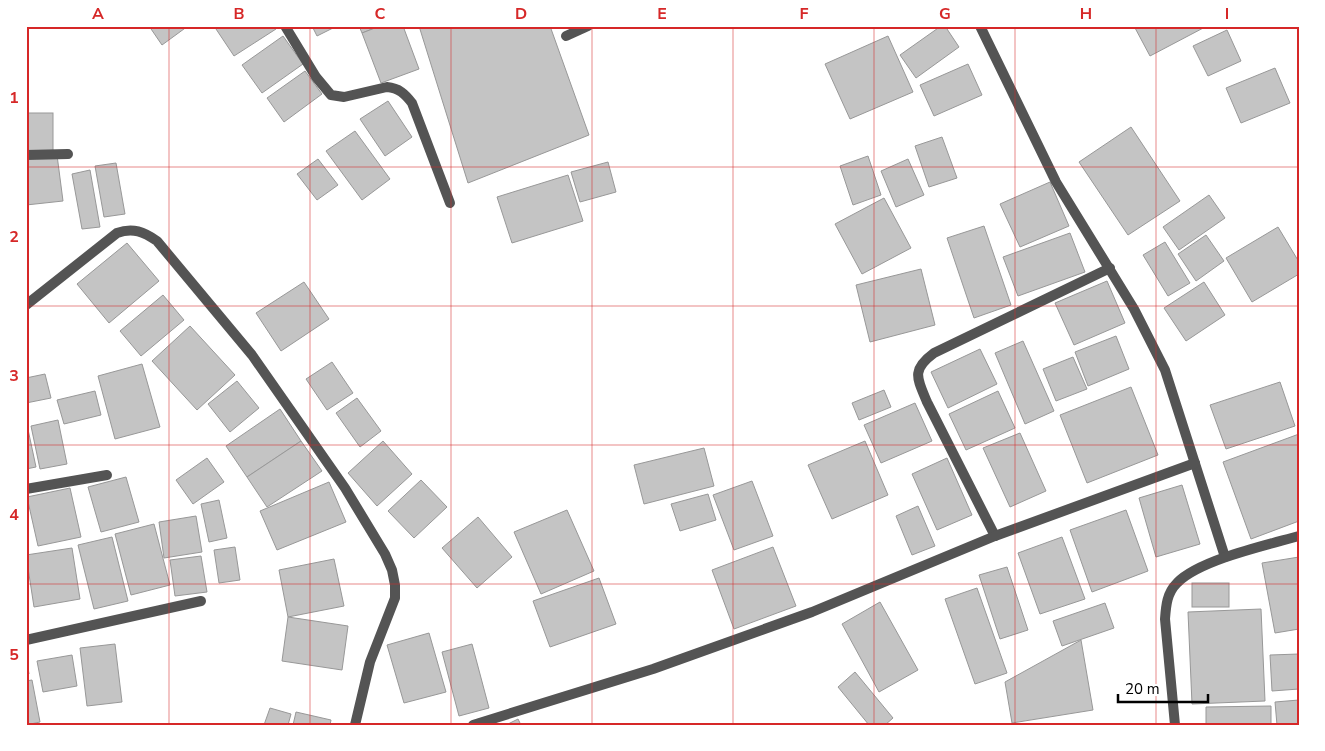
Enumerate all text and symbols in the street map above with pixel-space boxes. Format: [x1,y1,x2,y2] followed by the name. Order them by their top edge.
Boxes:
[92,3,104,25] text: A
[233,3,245,25] text: B
[375,3,386,25] text: C
[515,3,527,25] text: D
[657,3,667,25] text: E
[800,3,809,25] text: F
[939,3,951,25] text: G
[1080,3,1092,25] text: H
[1225,3,1229,25] text: I
[9,87,19,109] text: 1
[9,226,19,248] text: 2
[9,365,19,387] text: 3
[9,504,19,526] text: 4
[9,644,19,666] text: 5
[1118,671,1208,703] scale bar
[1125,679,1160,699] text: 20 m

